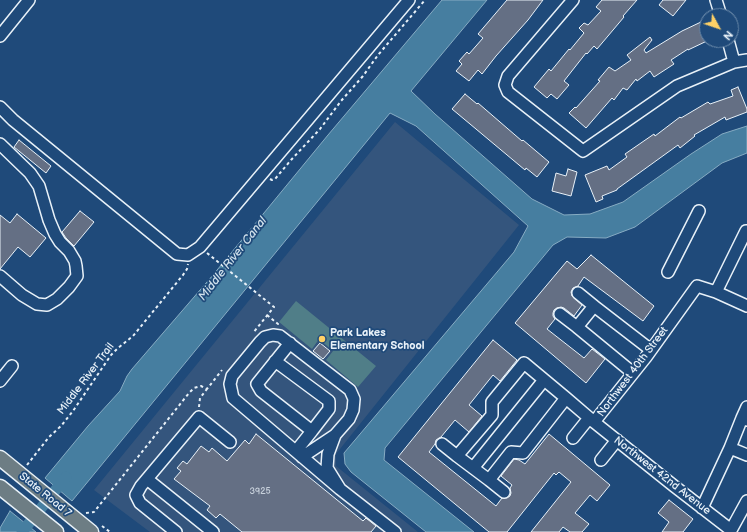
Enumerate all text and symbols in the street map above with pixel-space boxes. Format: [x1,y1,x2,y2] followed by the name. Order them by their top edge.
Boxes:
[699,8,739,48] north arrow
[720,28,735,43] text: N
[196,214,270,304] water label: Middle River Canal
[595,324,671,420] street label: Northwest 40th Street
[330,326,425,352] place label: Park Lakes Elementary School
[317,334,327,344] marker: Park Lakes Elementary School
[55,341,117,417] street label: Middle River Trail
[611,434,713,518] street label: Northwest 42nd Avenue
[16,470,74,520] street label: State Road 7
[249,487,271,497] house number: 3925

